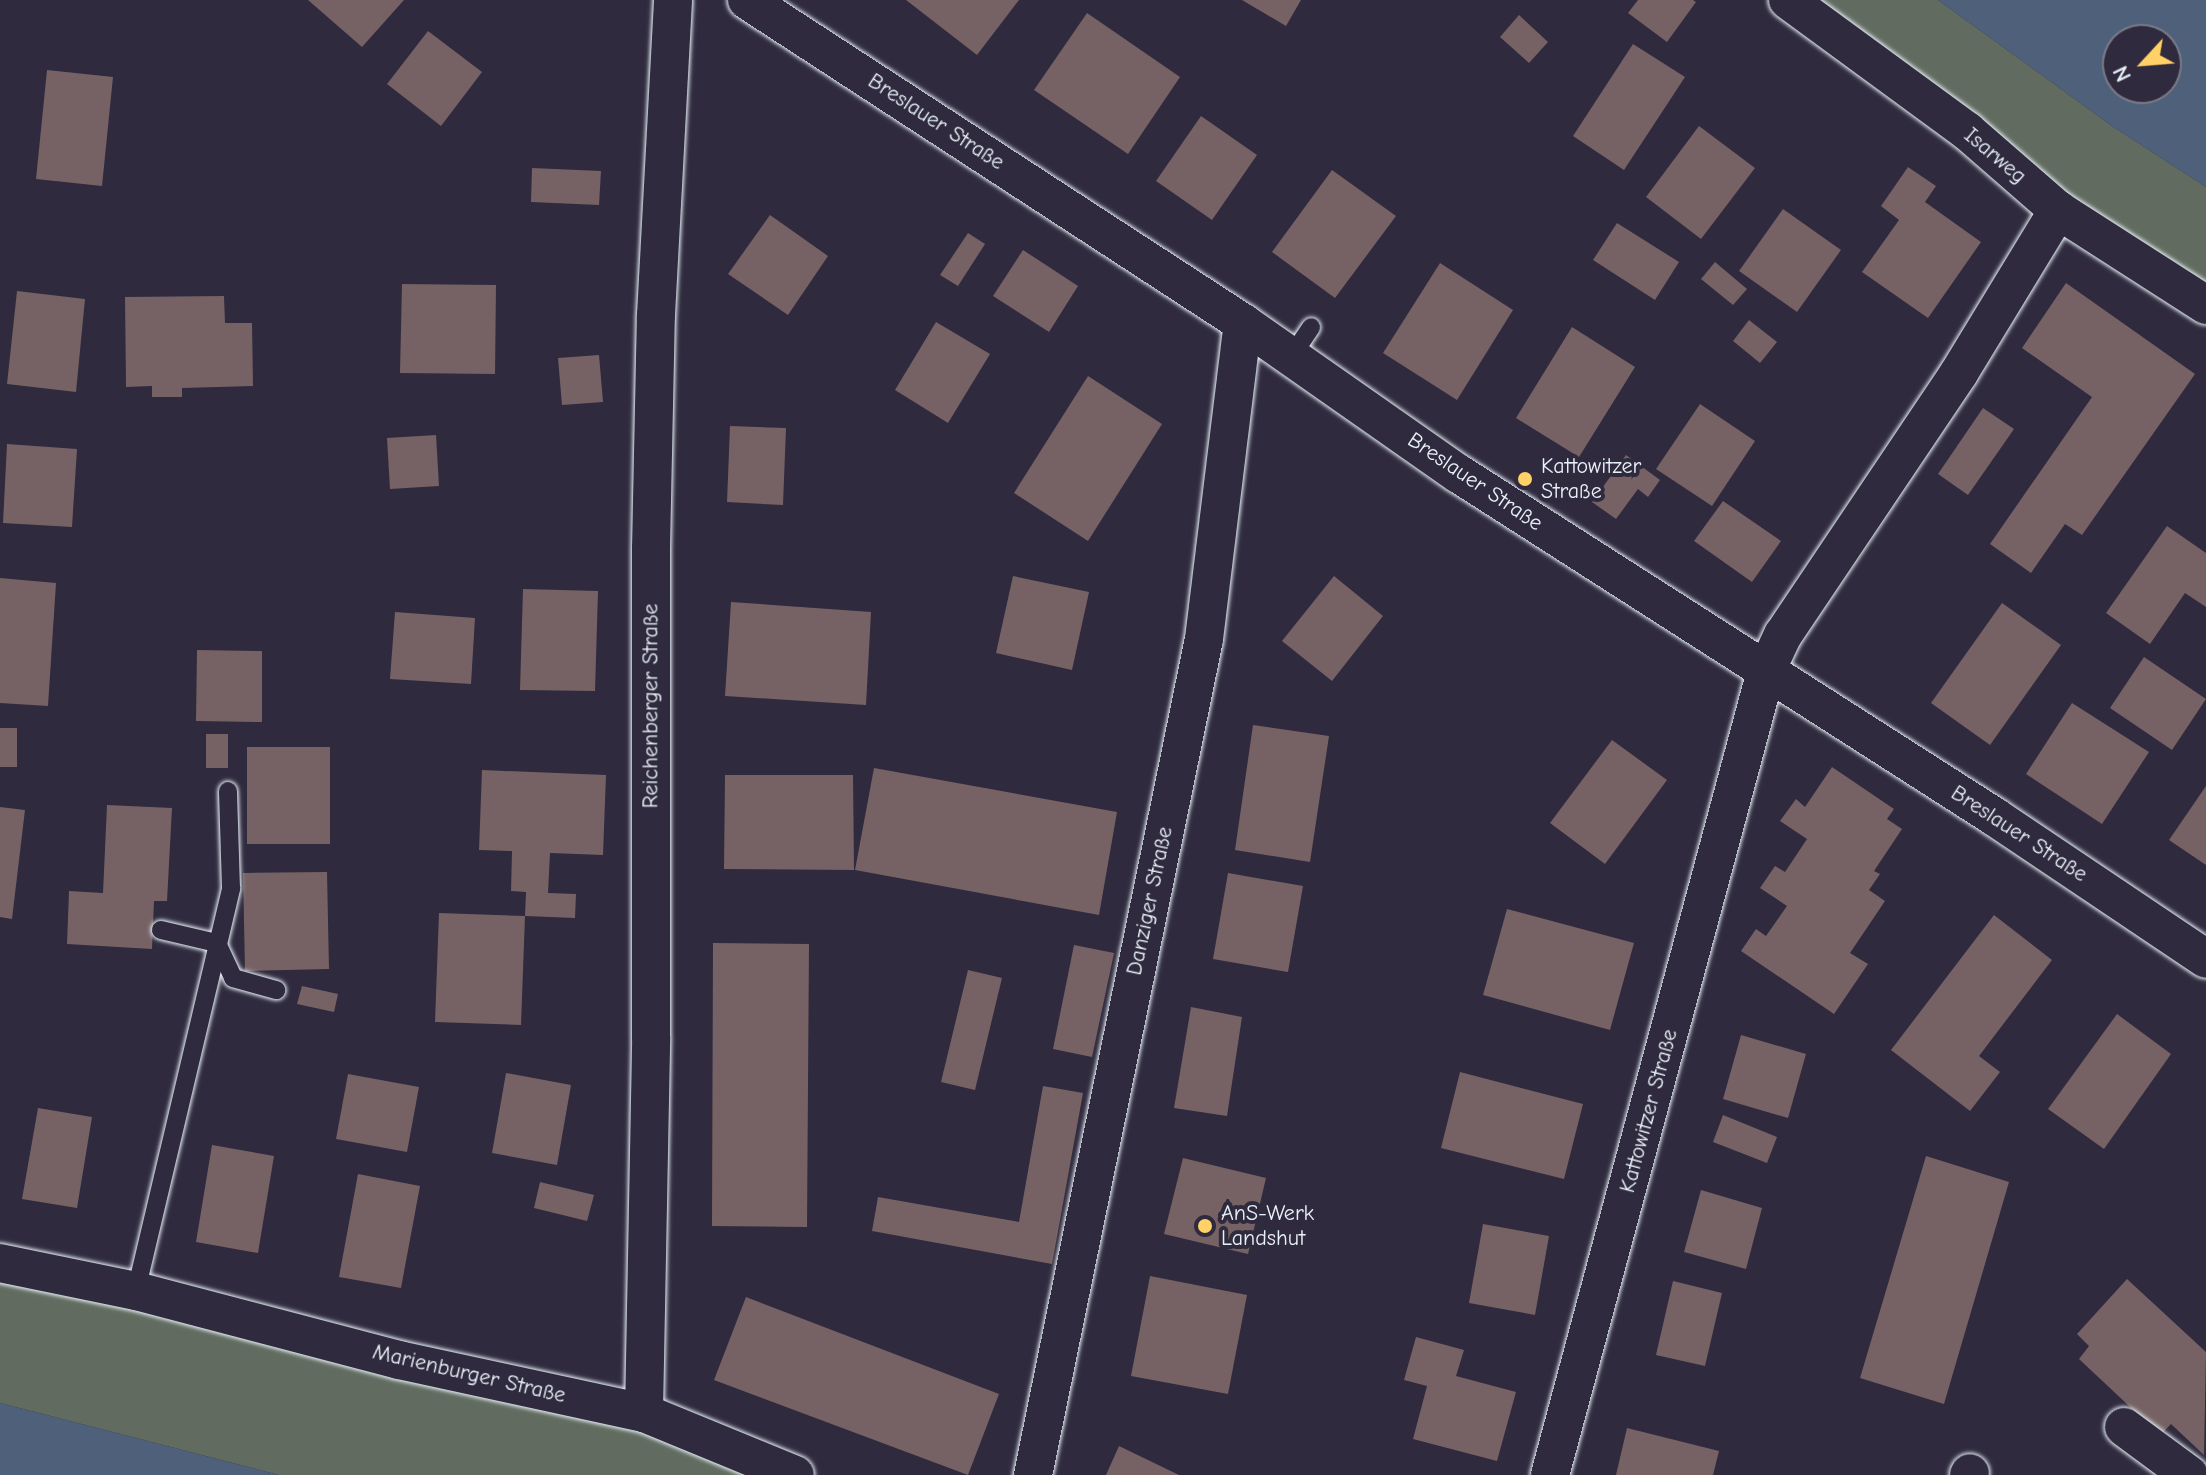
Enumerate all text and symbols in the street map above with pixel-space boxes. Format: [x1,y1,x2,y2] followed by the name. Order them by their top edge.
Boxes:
[2102,24,2182,104] north arrow
[2107,61,2137,86] text: N
[863,68,1009,176] street label: Breslauer Straße
[1958,122,2032,190] street label: Isarweg
[1402,427,1548,537] street label: Breslauer Straße
[1541,453,1641,504] place label: Kattowitzer Straße
[1516,470,1534,488] marker: Kattowitzer Straße
[638,604,664,808] street label: Reichenberger Straße
[1946,780,2092,888] street label: Breslauer Straße
[1121,824,1179,978] street label: Danziger Straße
[1614,1026,1684,1196] street label: Kattowitzer Straße
[1221,1200,1314,1252] place label: AnS-Werk Landshut
[1196,1217,1214,1235] marker: AnS-Werk Landshut
[370,1339,568,1409] street label: Marienburger Straße

